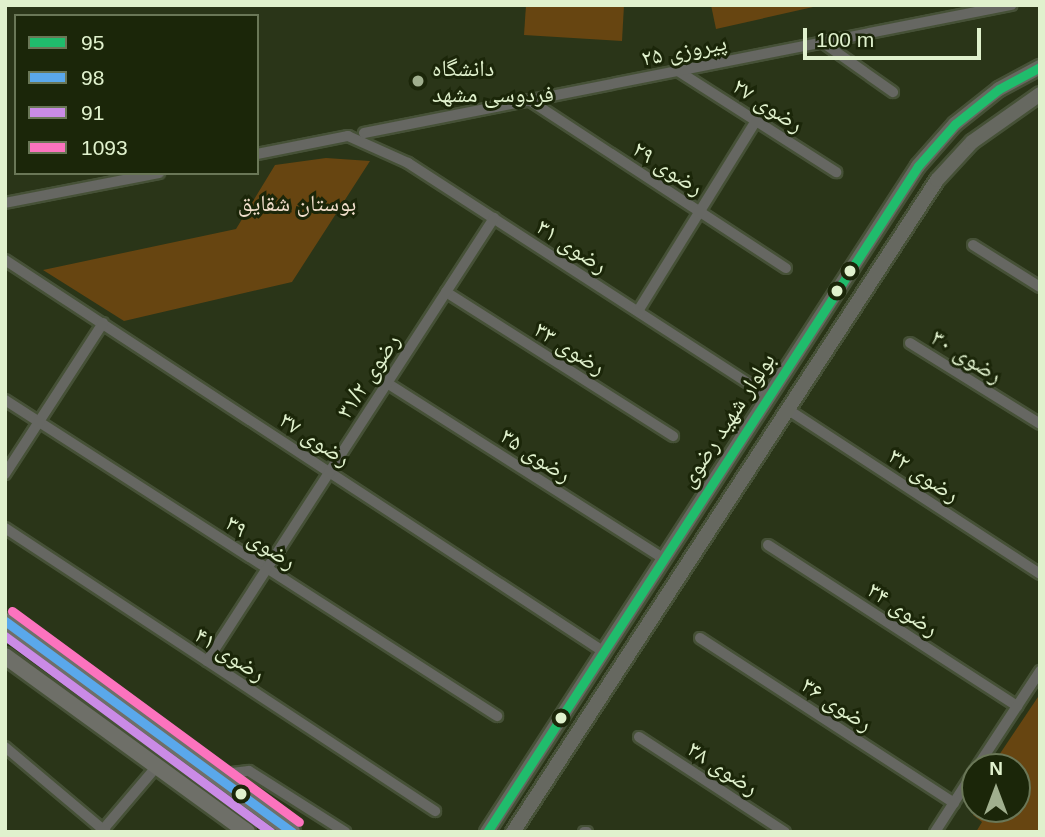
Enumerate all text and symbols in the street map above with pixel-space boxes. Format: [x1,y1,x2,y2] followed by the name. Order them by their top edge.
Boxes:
[14,14,259,175] legend
[807,14,986,58] scale bar
[639,28,729,72] street label: پیروزی ۲۵
[816,28,874,51] text: 100 m
[81,31,104,54] text: 95
[432,54,554,108] place label: دانشگاه فردوسی مشهد
[81,66,104,89] text: 98
[727,72,809,138] street label: رضوی ۲۷
[410,73,426,89] marker: دانشگاه فردوسی مشهد
[81,101,104,124] text: 91
[627,135,709,201] street label: رضوی ۲۹
[81,136,128,159] text: 1093
[238,189,356,217] park label: بوستان شقایق
[531,213,613,279] street label: رضوی ۳۱
[843,264,857,278] unlabelled marker
[830,284,844,298] unlabelled marker
[529,315,611,381] street label: رضوی ۳۳
[926,323,1008,389] street label: رضوی ۳۰
[330,328,406,424] street label: رضوی ۳۱/۲
[673,348,781,492] street label: بولوار شهید رضوی
[274,406,356,472] street label: رضوی ۳۷
[495,422,577,488] street label: رضوی ۳۵
[883,442,965,508] street label: رضوی ۳۲
[220,509,302,575] street label: رضوی ۳۹
[862,576,944,642] street label: رضوی ۳۴
[189,621,271,687] street label: رضوی ۴۱
[796,671,878,737] street label: رضوی ۳۶
[554,711,568,725] unlabelled marker
[682,735,764,801] street label: رضوی ۳۸
[961,753,1031,823] north arrow
[989,758,1003,779] text: N
[234,787,248,801] unlabelled marker

